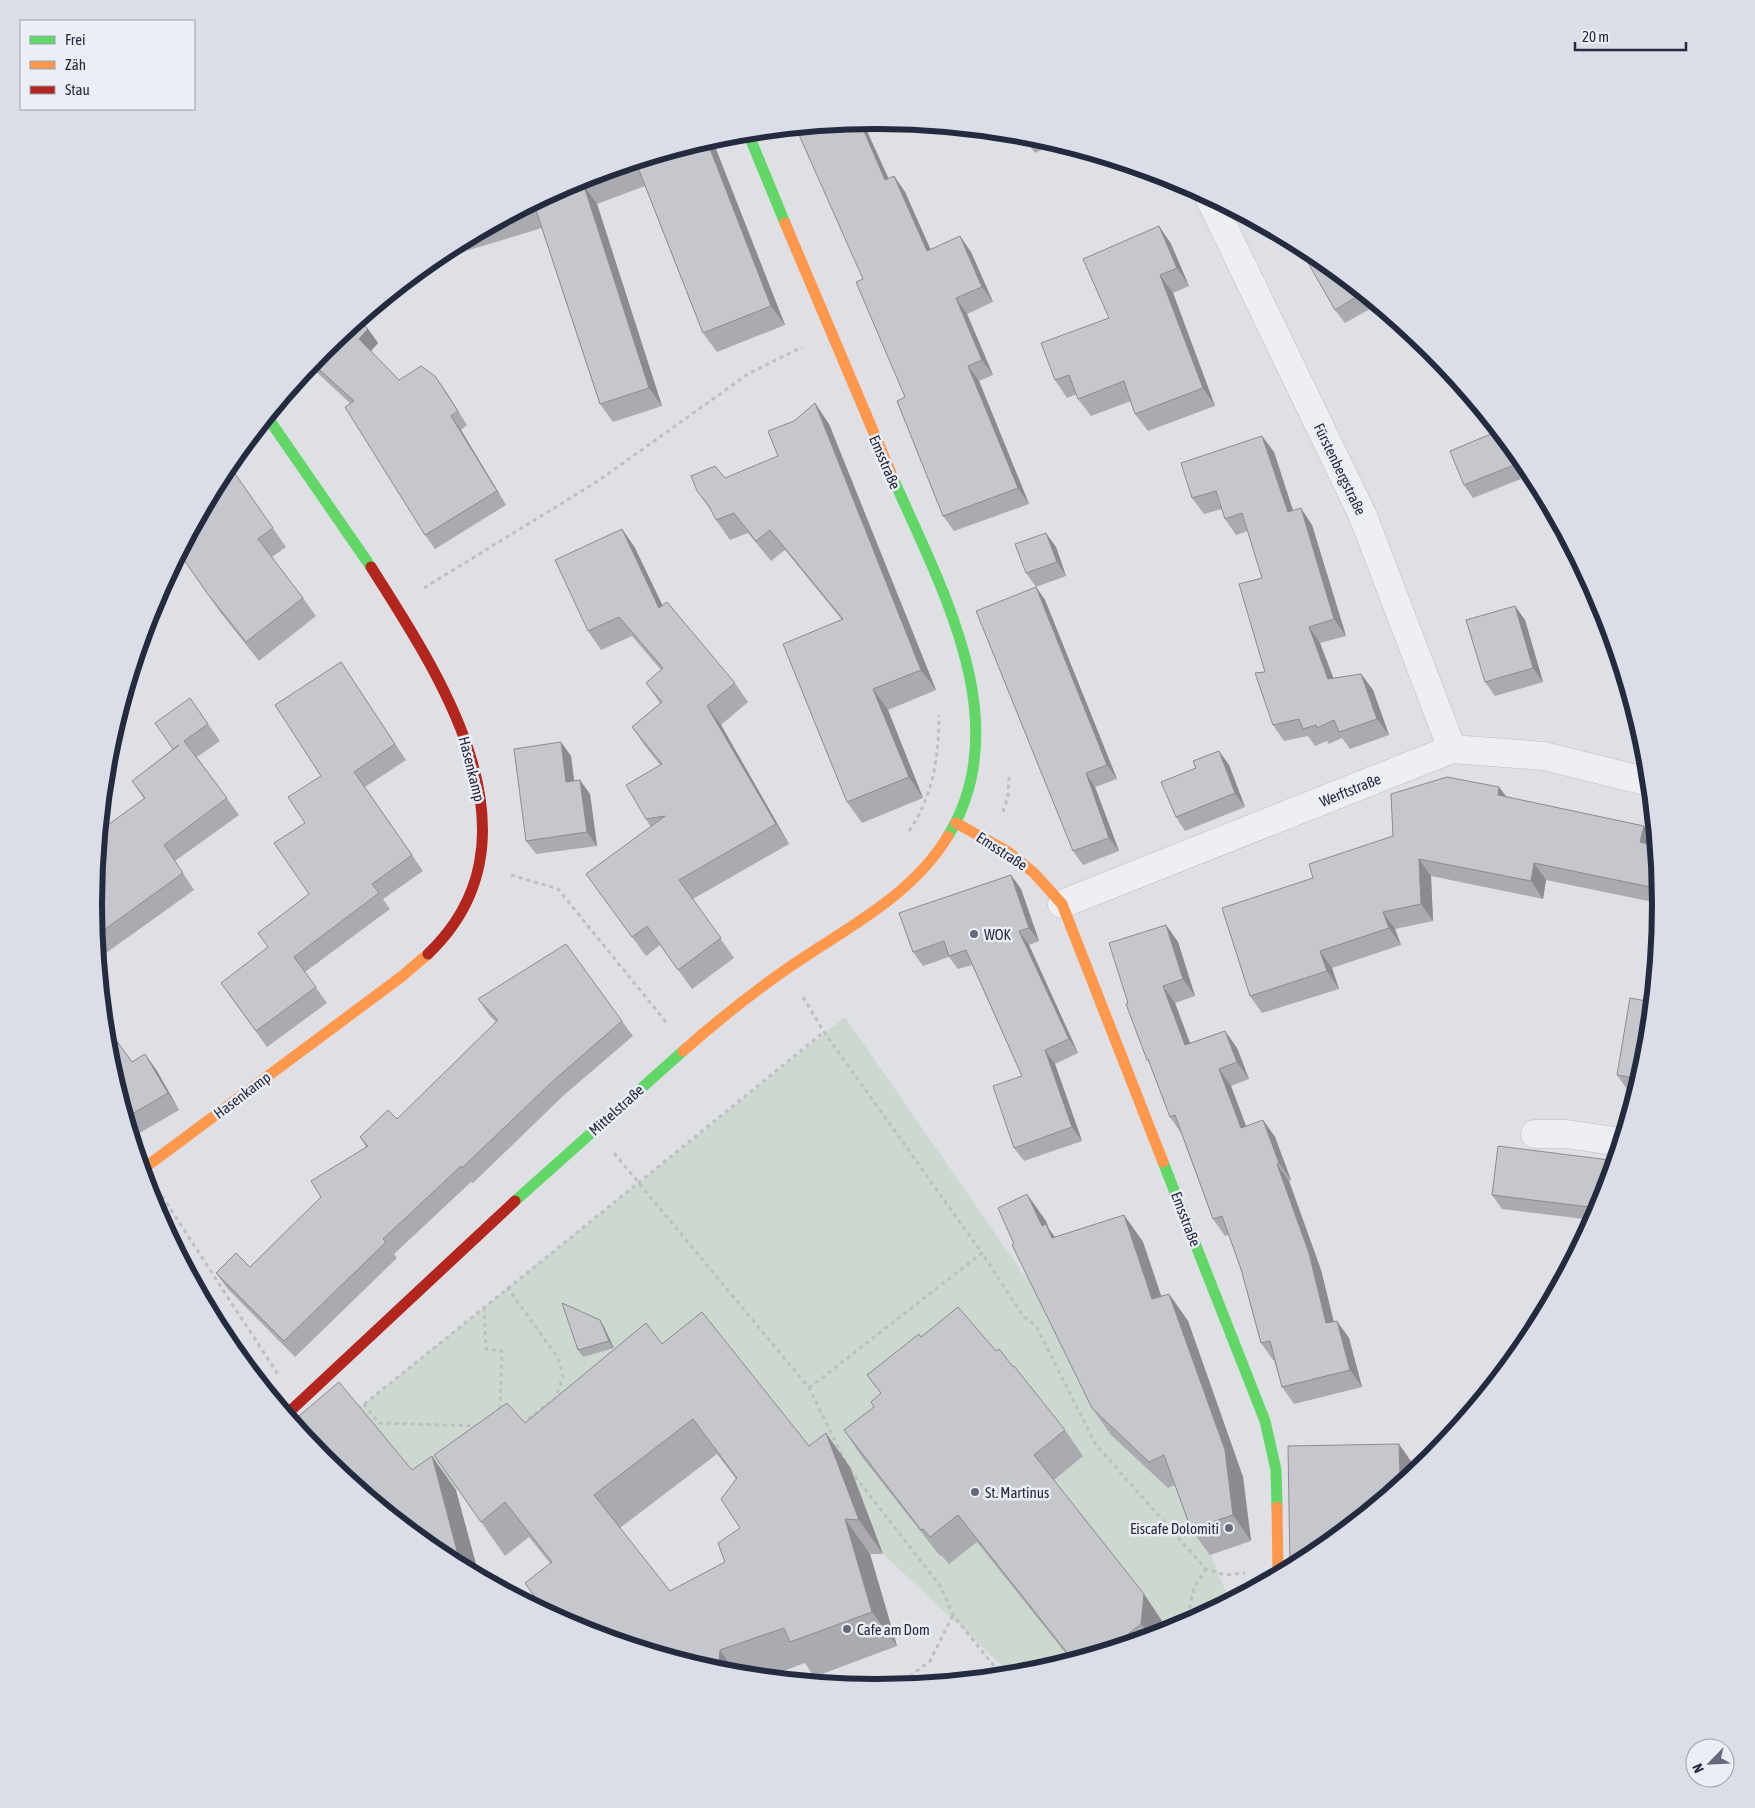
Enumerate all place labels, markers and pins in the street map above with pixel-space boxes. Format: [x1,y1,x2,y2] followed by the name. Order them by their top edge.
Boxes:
[984,926,1011,943] place label: WOK
[968,928,980,940] marker: WOK
[985,1484,1049,1501] place label: St. Martinus
[969,1486,981,1498] marker: St. Martinus
[1130,1520,1219,1537] place label: Eiscafe Dolomiti
[1223,1522,1235,1534] marker: Eiscafe Dolomiti
[857,1621,930,1638] place label: Cafe am Dom
[841,1623,853,1635] marker: Cafe am Dom

